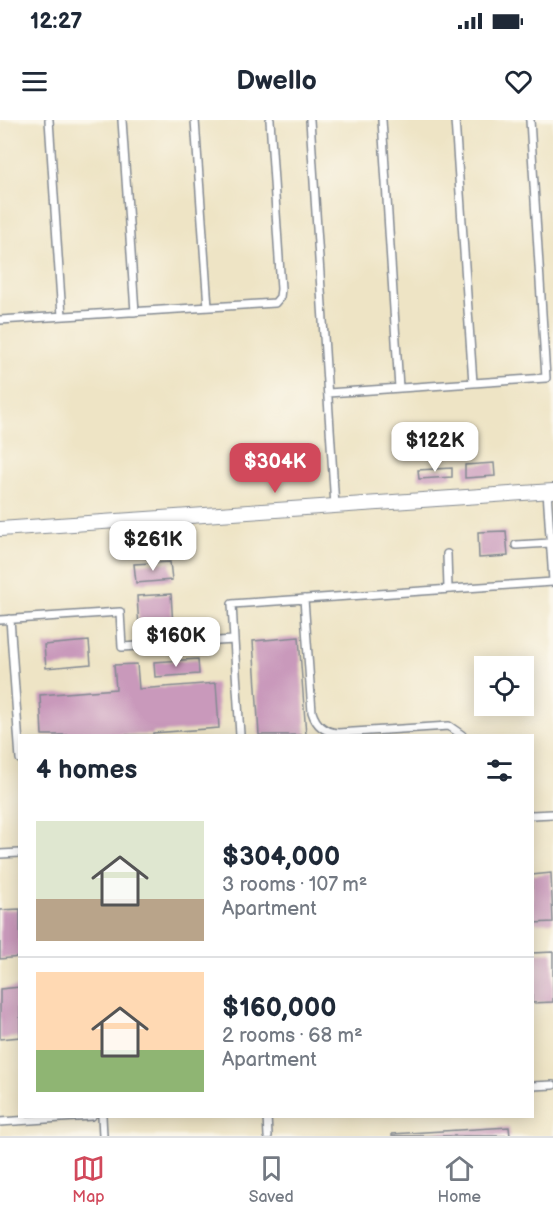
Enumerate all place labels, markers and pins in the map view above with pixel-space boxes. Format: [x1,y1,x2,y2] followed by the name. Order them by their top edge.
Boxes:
[393,422,477,473] pin: $122K
[233,443,317,494] pin: $304K
[111,521,195,572] pin: $261K
[134,617,218,668] pin: $160K

